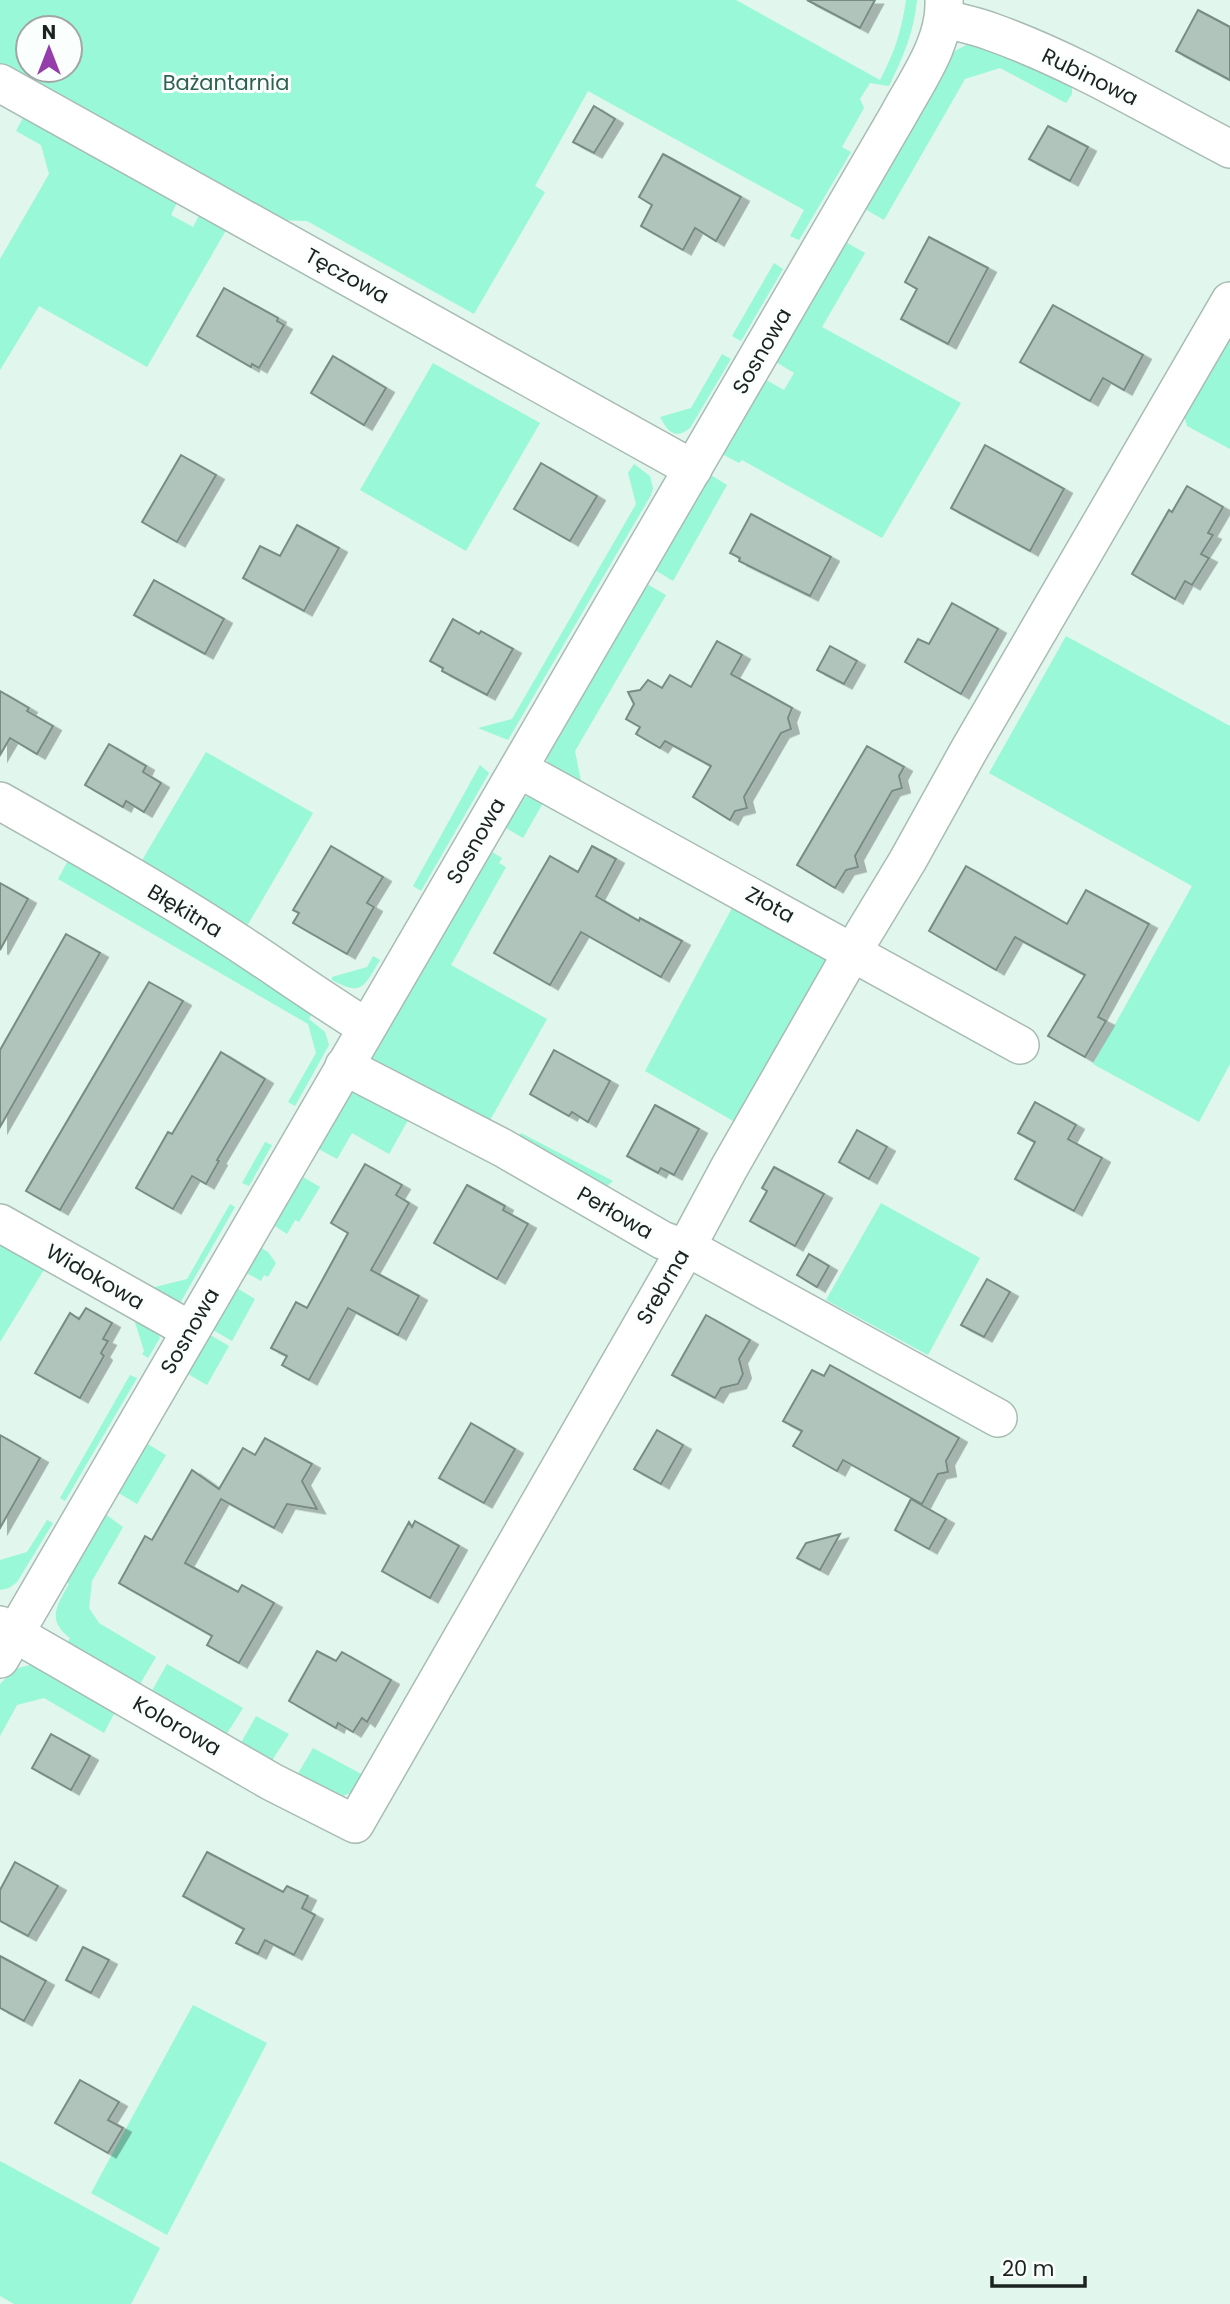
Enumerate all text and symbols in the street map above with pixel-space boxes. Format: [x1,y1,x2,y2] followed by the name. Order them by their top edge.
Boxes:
[14,14,84,84] north arrow
[42,19,56,46] text: N
[1037,41,1143,112] street label: Rubinowa
[163,68,289,97] park label: Bażantarnia
[300,241,394,310] street label: Tęczowa
[725,302,798,399] street label: Sosnowa
[439,792,512,889] street label: Sosnowa
[142,877,228,944] street label: Błękitna
[741,879,800,930] street label: Złota
[572,1179,659,1246] street label: Perłowa
[41,1237,150,1316] street label: Widokowa
[629,1244,696,1330] street label: Srebrna
[153,1282,226,1379] street label: Sosnowa
[128,1689,227,1762] street label: Kolorowa
[992,2244,1085,2288] scale bar
[1002,2254,1055,2283] text: 20 m

